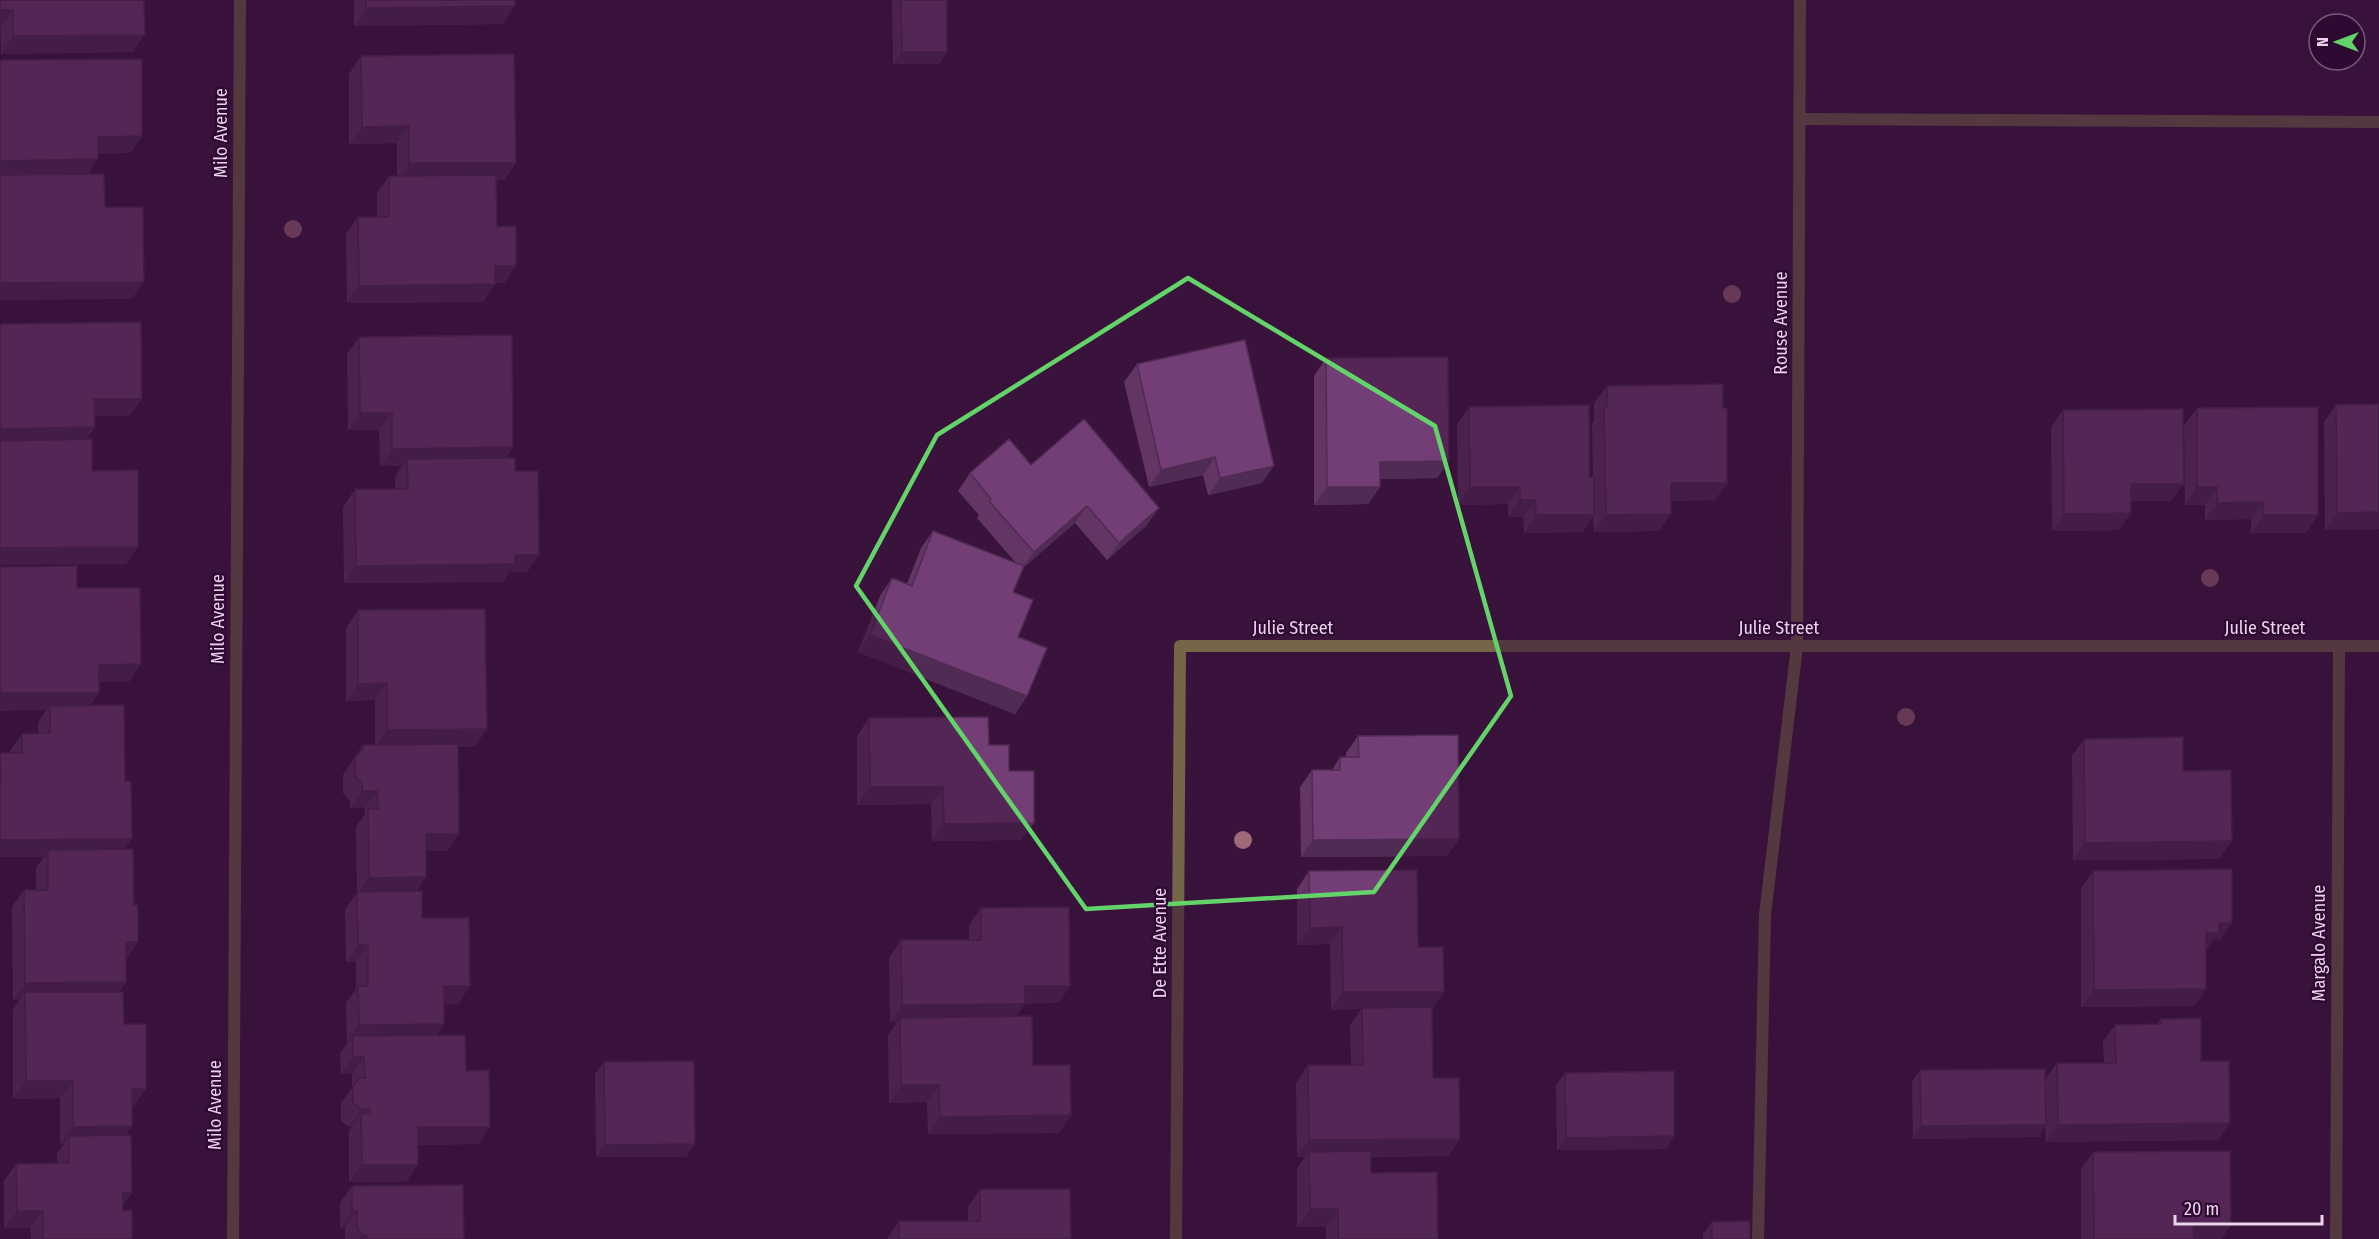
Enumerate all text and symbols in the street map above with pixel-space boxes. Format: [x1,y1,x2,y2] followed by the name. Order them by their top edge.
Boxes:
[2307,12,2367,72] north arrow
[2313,37,2332,47] text: N
[210,88,232,178] street label: Milo Avenue
[1770,271,1792,375] street label: Rouse Avenue
[207,574,229,664] street label: Milo Avenue
[1253,617,1334,639] street label: Julie Street
[1739,617,1820,639] street label: Julie Street
[2225,617,2306,639] street label: Julie Street
[2308,884,2330,1001] street label: Margalo Avenue
[1149,888,1171,998] street label: De Ette Avenue
[204,1060,226,1150] street label: Milo Avenue
[2175,1188,2322,1226] scale bar
[2184,1198,2219,1220] text: 20 m

